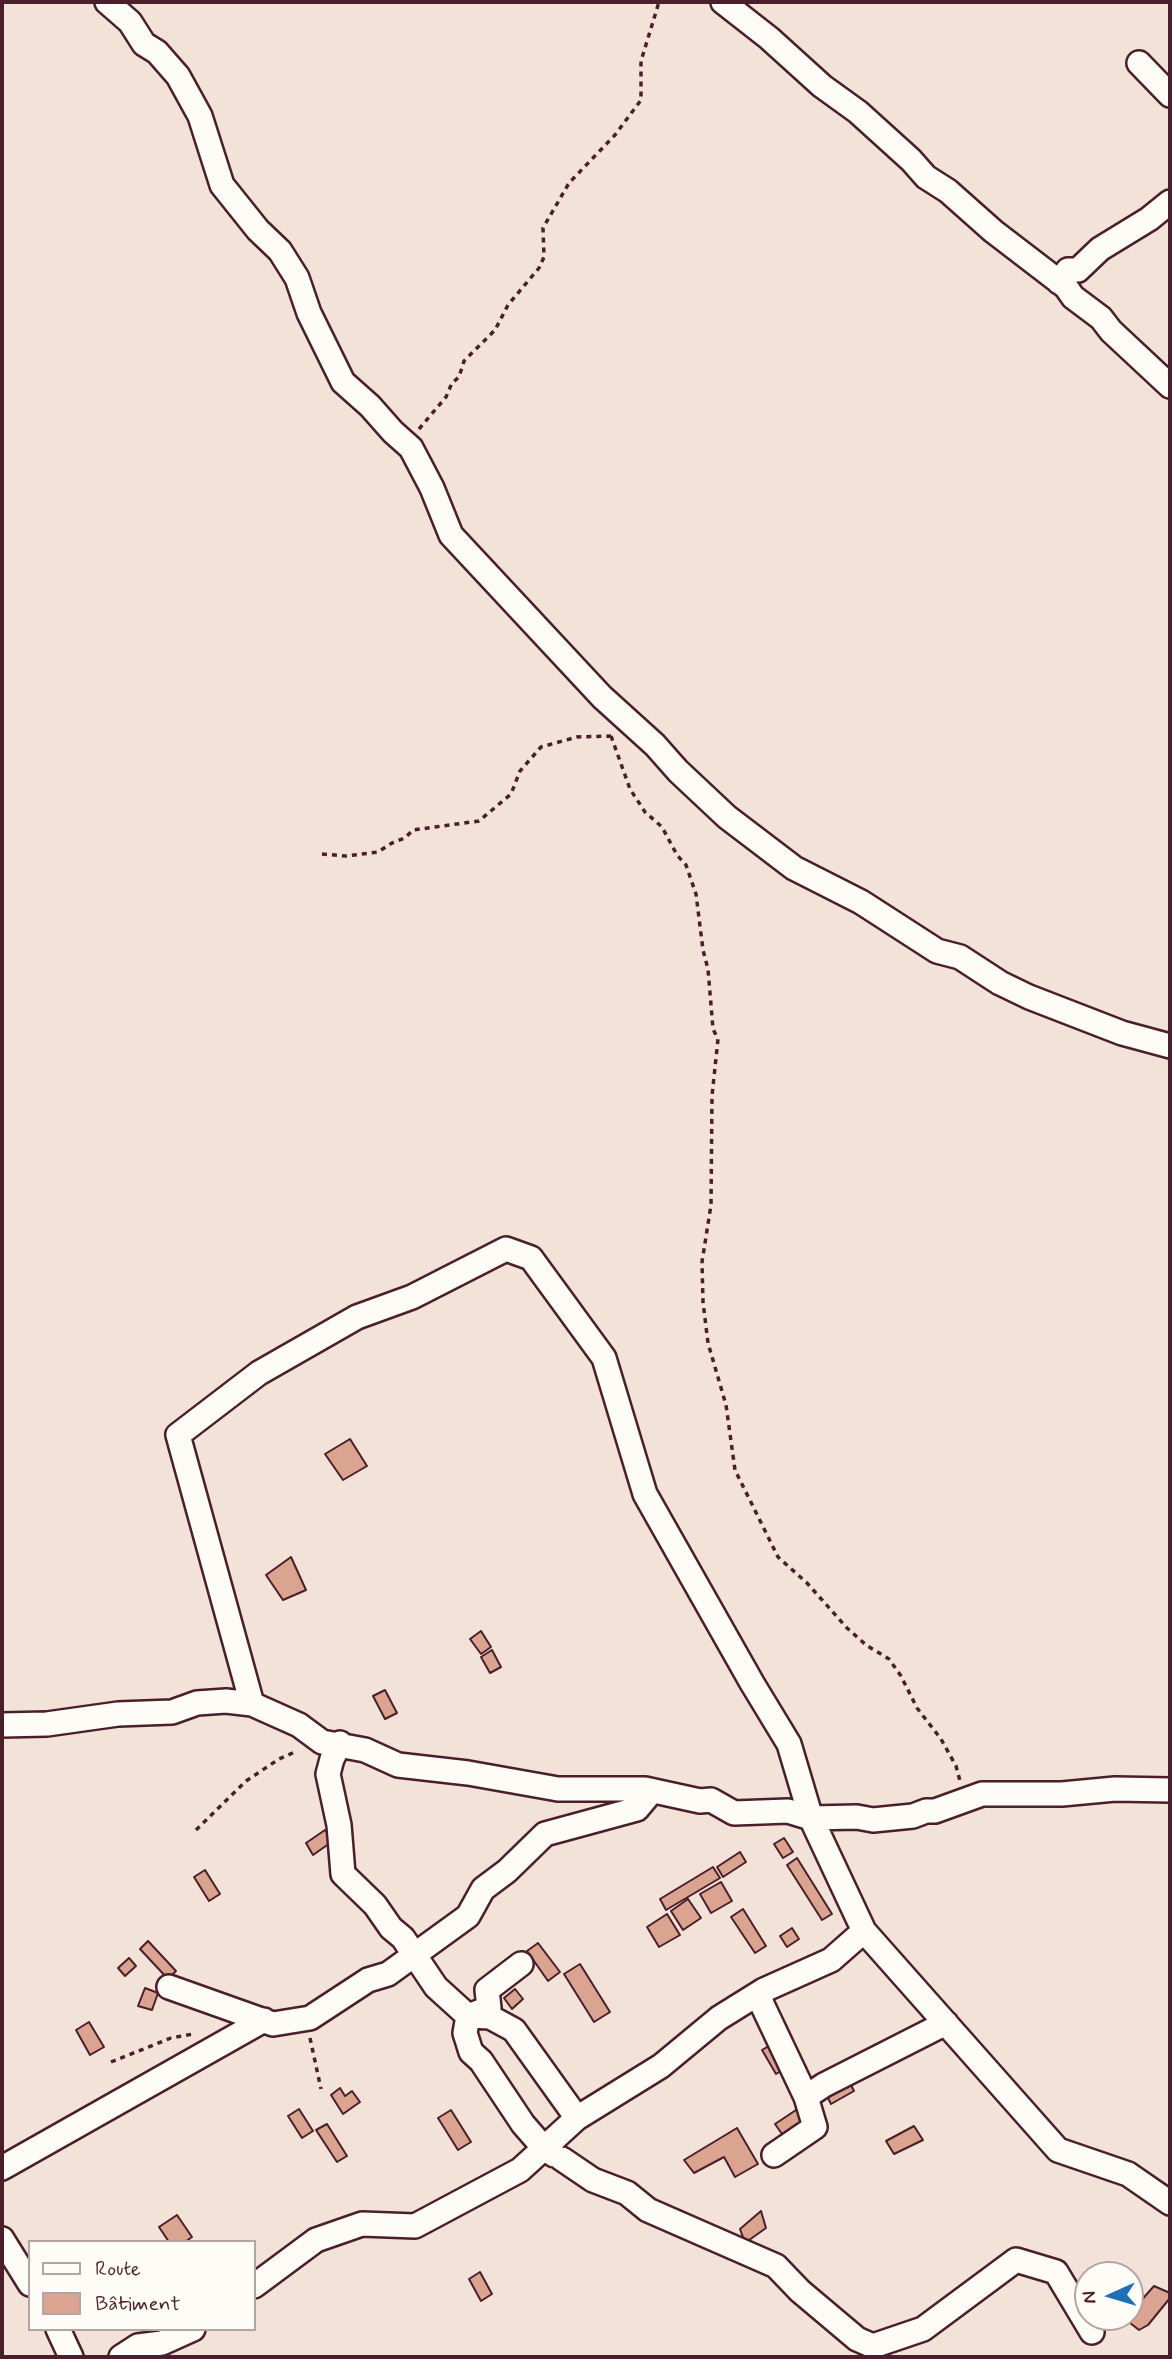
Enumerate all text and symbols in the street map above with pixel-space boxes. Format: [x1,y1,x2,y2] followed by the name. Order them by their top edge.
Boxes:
[28,2240,256,2331] legend
[95,2255,141,2283] text: Route
[1074,2261,1144,2331] north arrow
[95,2290,180,2318] text: Bâtiment
[1077,2290,1102,2305] text: N

